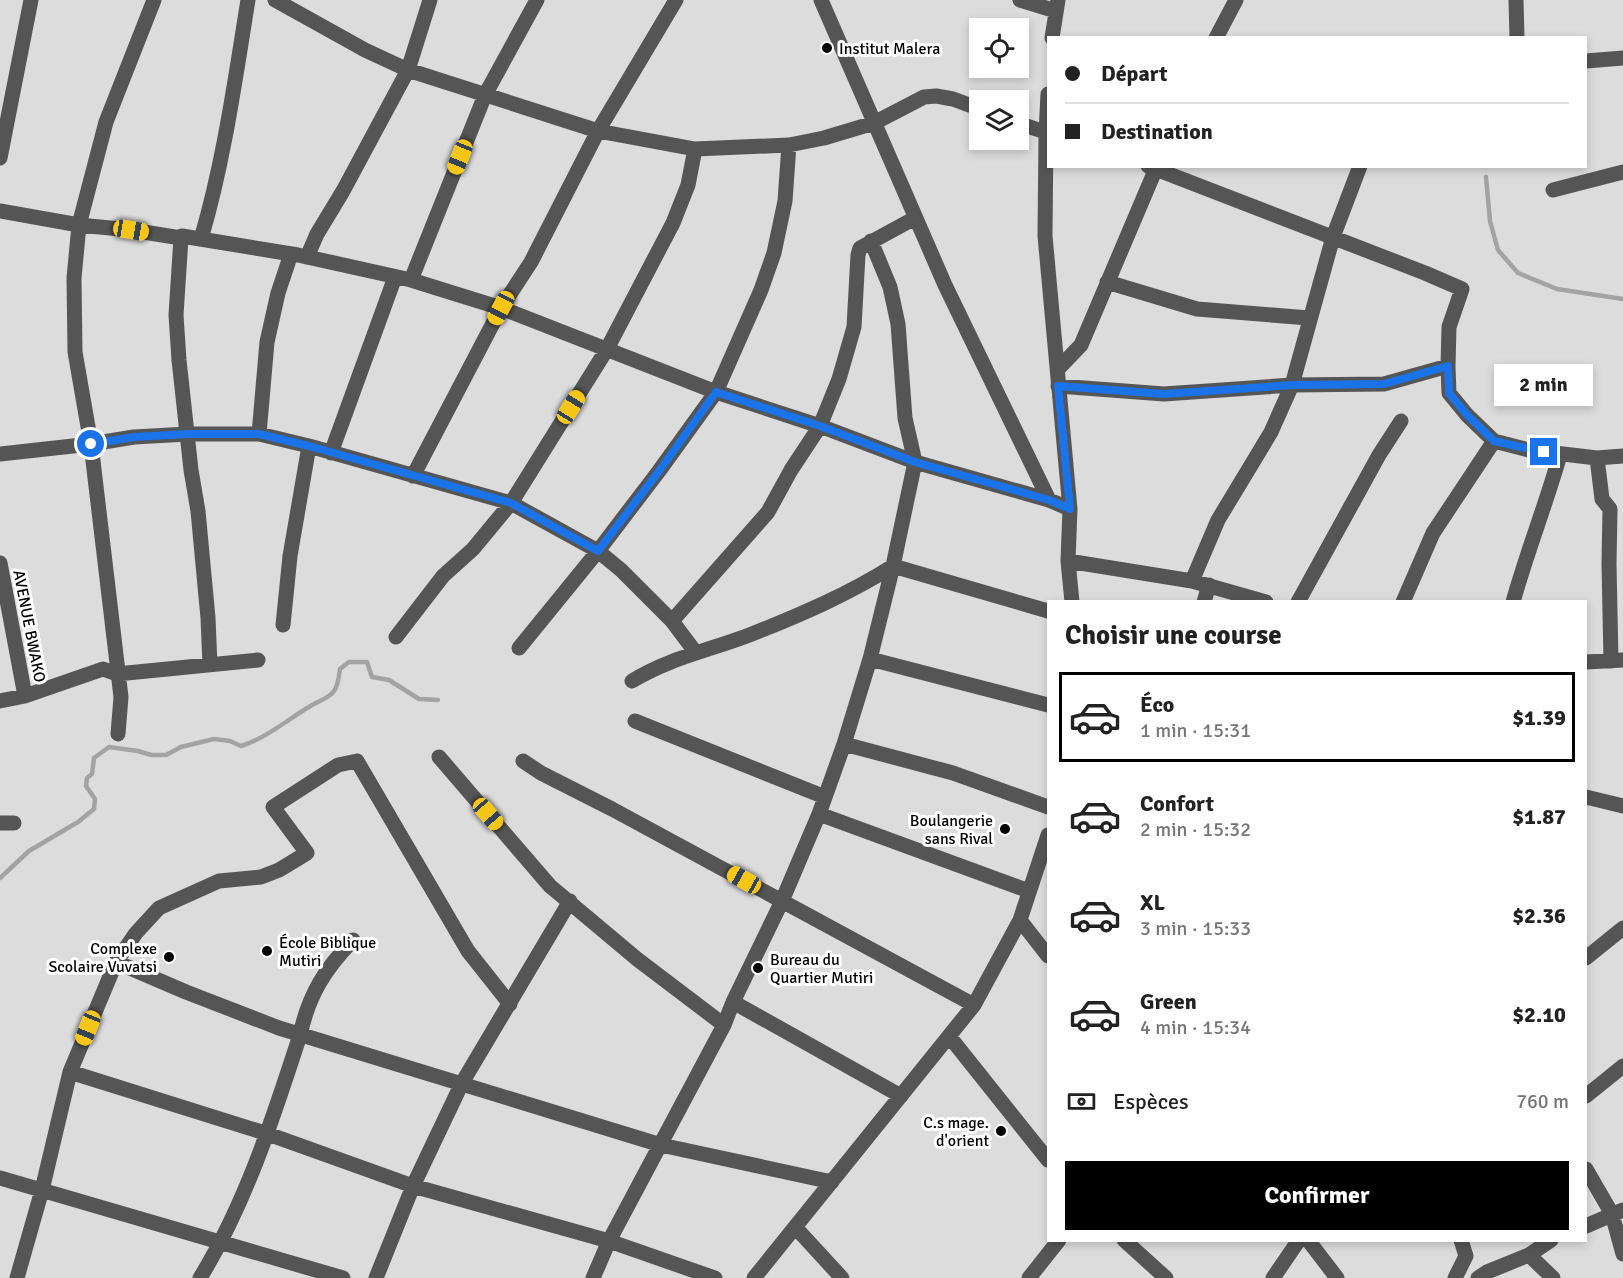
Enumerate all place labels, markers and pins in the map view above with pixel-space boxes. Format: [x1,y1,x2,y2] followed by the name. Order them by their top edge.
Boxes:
[839,39,940,59] place label: Institut Malera
[820,41,834,55] marker: Institut Malera
[910,811,993,849] place label: Boulangerie sans Rival
[998,822,1012,836] marker: Boulangerie sans Rival
[279,933,376,971] place label: École Biblique Mutiri
[48,939,157,977] place label: Complexe Scolaire Vuvatsi
[260,944,274,958] marker: École Biblique Mutiri
[162,950,176,964] marker: Complexe Scolaire Vuvatsi
[770,950,873,988] place label: Bureau du Quartier Mutiri
[751,961,765,975] marker: Bureau du Quartier Mutiri
[923,1113,989,1151] place label: C.s mage. d'orient
[994,1124,1008,1138] marker: C.s mage. d'orient

